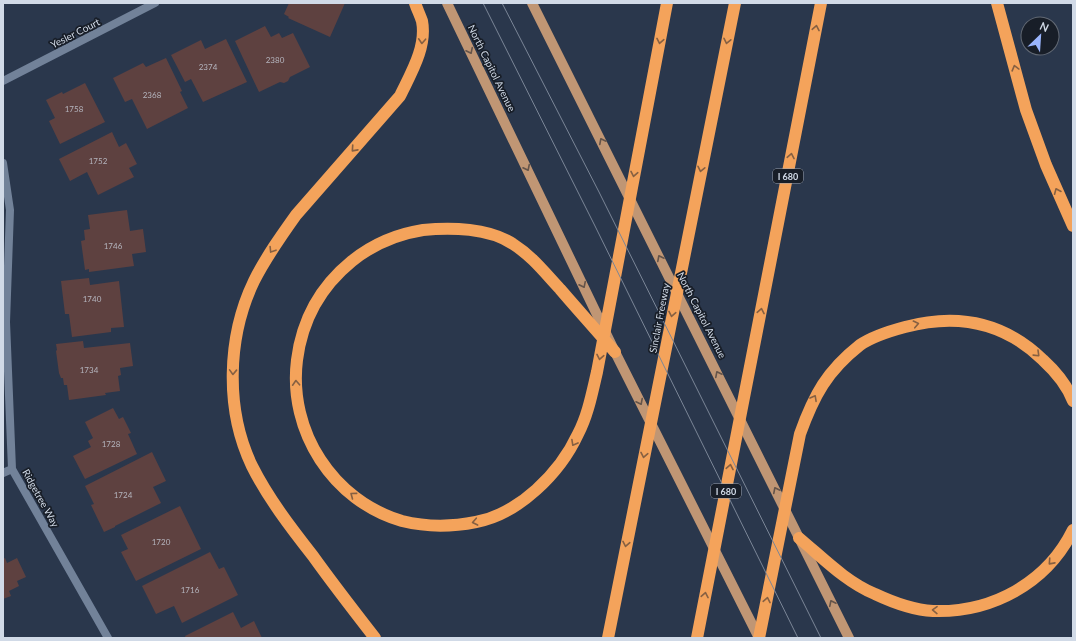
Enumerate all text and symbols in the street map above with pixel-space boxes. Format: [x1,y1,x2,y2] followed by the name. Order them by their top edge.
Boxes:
[48,15,102,50] street label: Yesler Court
[1020,16,1060,56] north arrow
[1038,19,1051,34] text: N
[466,23,518,113] street label: North Capitol Avenue
[812,25,820,32] one-way arrow
[417,38,426,44] one-way arrow
[656,38,664,44] one-way arrow
[724,38,732,44] one-way arrow
[465,46,473,54] one-way arrow
[266,55,285,65] house number: 2380
[199,62,218,72] house number: 2374
[1011,65,1020,72] one-way arrow
[143,90,162,100] house number: 2368
[65,104,84,114] house number: 1758
[599,138,606,146] one-way arrow
[352,145,359,152] one-way arrow
[787,153,795,159] one-way arrow
[89,156,108,166] house number: 1752
[522,164,530,171] one-way arrow
[698,165,706,172] one-way arrow
[773,169,803,183] road number: I 680
[631,171,639,177] one-way arrow
[1054,187,1062,194] one-way arrow
[104,241,123,251] house number: 1746
[270,245,277,252] one-way arrow
[657,254,665,262] one-way arrow
[675,270,729,360] street label: North Capitol Avenue
[578,281,586,288] one-way arrow
[646,281,672,354] street label: Sinclair Freeway
[83,294,102,304] house number: 1740
[756,308,765,314] one-way arrow
[668,311,677,317] one-way arrow
[913,321,919,329] one-way arrow
[1032,349,1040,357] one-way arrow
[596,354,604,360] one-way arrow
[80,365,99,375] house number: 1734
[229,369,238,375] one-way arrow
[715,371,723,378] one-way arrow
[291,380,300,386] one-way arrow
[810,395,817,402] one-way arrow
[635,398,643,405] one-way arrow
[102,439,121,449] house number: 1728
[571,439,578,446] one-way arrow
[640,452,649,458] one-way arrow
[726,464,734,470] one-way arrow
[20,467,62,530] street label: Ridgetree Way
[711,484,741,498] road number: I 680
[773,487,781,494] one-way arrow
[114,490,133,500] house number: 1724
[350,493,357,500] one-way arrow
[472,518,479,526] one-way arrow
[152,537,171,547] house number: 1720
[623,541,631,547] one-way arrow
[1049,557,1056,565] one-way arrow
[181,585,200,595] house number: 1716
[701,592,709,598] one-way arrow
[762,597,770,603] one-way arrow
[829,600,837,607] one-way arrow
[932,606,938,614] one-way arrow

